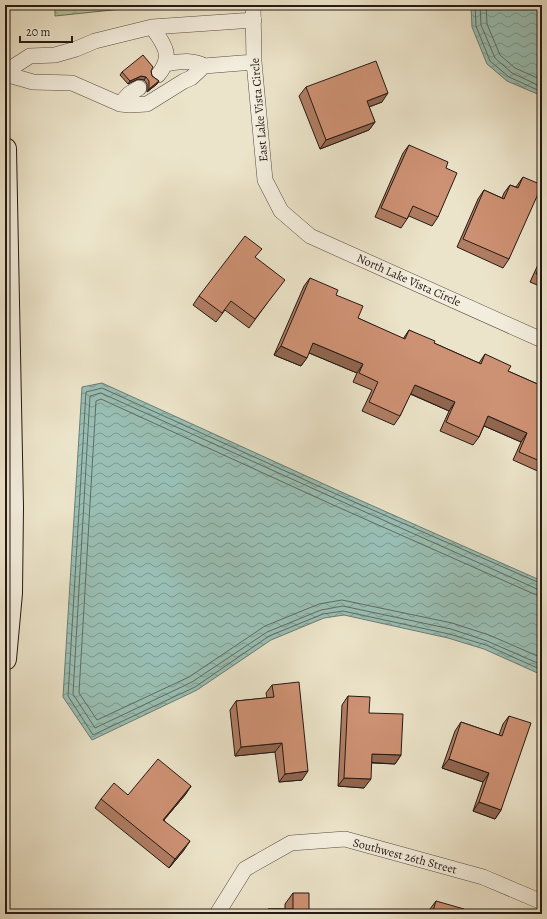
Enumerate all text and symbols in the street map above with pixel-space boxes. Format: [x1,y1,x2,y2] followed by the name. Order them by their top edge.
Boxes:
[20,18,72,44] scale bar
[26,24,50,40] text: 20 m
[246,57,272,163] street label: East Lake Vista Circle
[354,250,464,310] street label: North Lake Vista Circle
[351,834,459,878] street label: Southwest 26th Street

